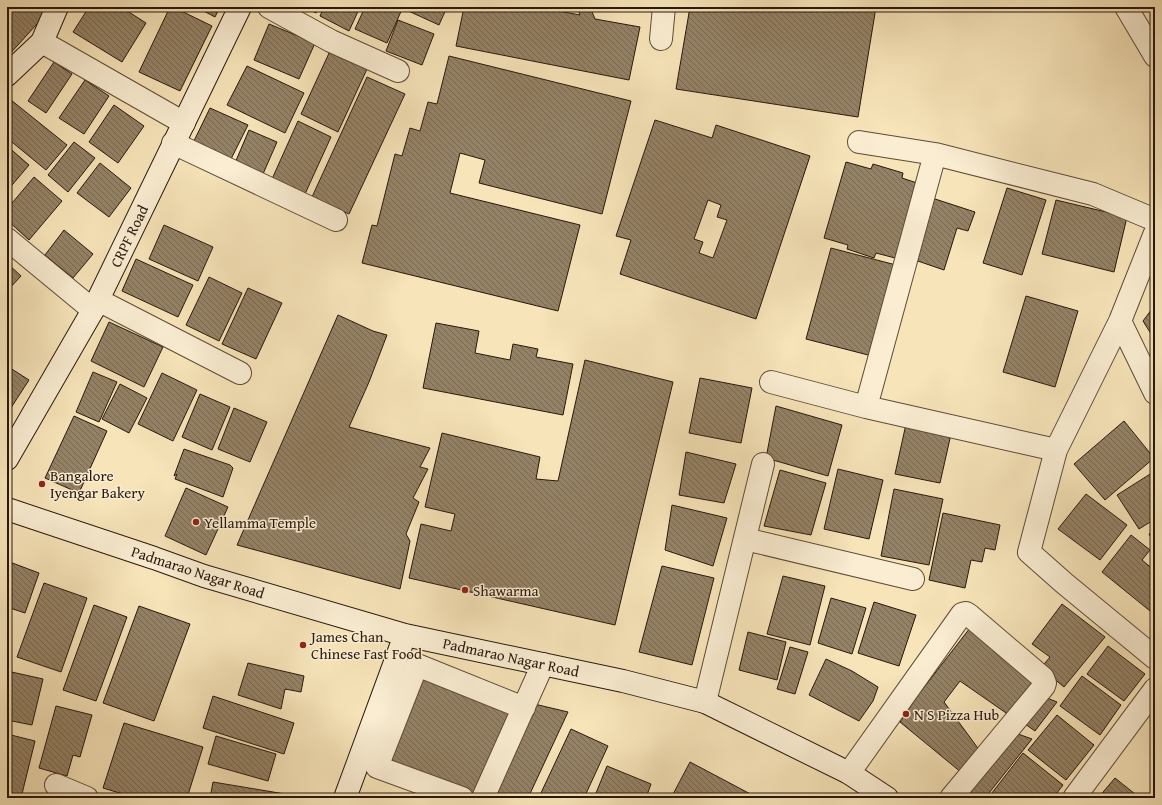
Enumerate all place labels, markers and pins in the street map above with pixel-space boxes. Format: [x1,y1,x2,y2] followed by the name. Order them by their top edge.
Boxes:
[50,465,145,503] place label: Bangalore Iyengar Bakery
[37,479,47,489] marker: Bangalore Iyengar Bakery
[204,512,316,533] place label: Yellamma Temple
[191,517,201,527] marker: Yellamma Temple
[473,580,539,601] place label: Shawarma
[460,585,470,595] marker: Shawarma
[309,626,422,664] place label: James Chan Chinese Fast Food
[298,640,308,650] marker: James Chan Chinese Fast Food
[914,704,1000,725] place label: N S Pizza Hub
[901,709,911,719] marker: N S Pizza Hub

